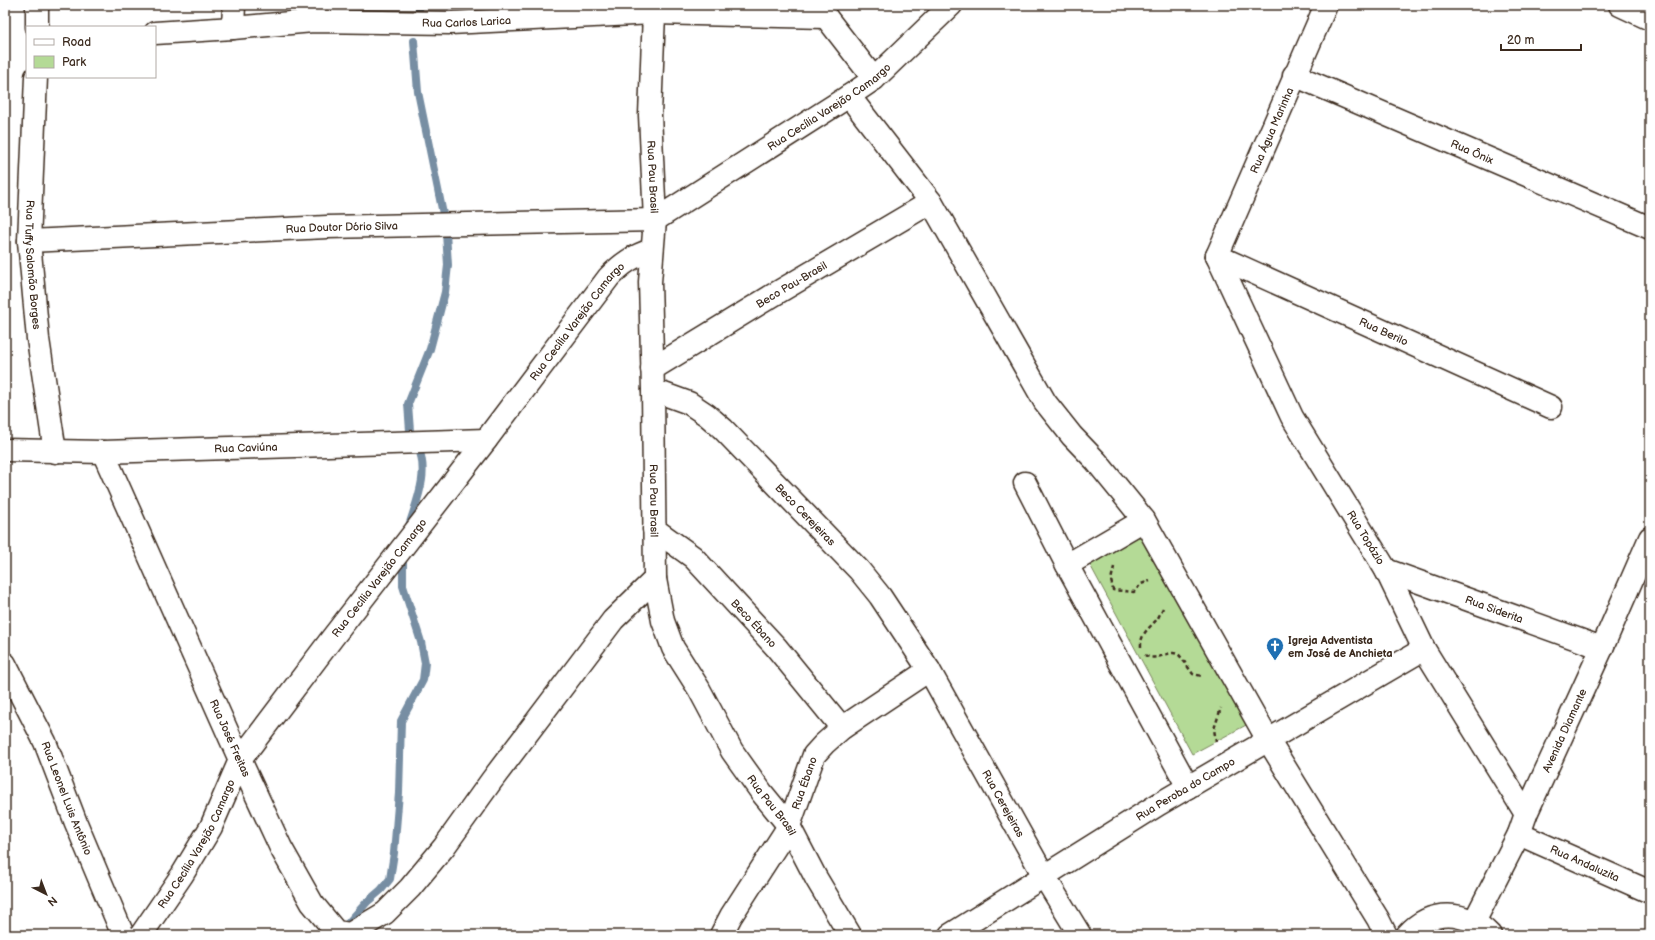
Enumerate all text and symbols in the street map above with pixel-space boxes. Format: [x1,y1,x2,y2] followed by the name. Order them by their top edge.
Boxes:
[422,14,511,30] street label: Rua Carlos Larica
[26,26,156,78] legend
[1501,26,1581,52] scale bar
[1507,33,1534,48] text: 20 m
[62,35,91,50] text: Road
[62,55,86,70] text: Park
[765,61,893,154] street label: Rua Cecília Varejão Camargo
[1248,86,1296,175] street label: Rua Água Marinha
[1449,137,1496,167] street label: Rua Ônix
[644,140,661,214] street label: Rua Pau Brasil
[22,200,43,331] street label: Rua Tuffy Salomão Borges
[285,219,398,236] street label: Rua Doutor Dório Silva
[754,259,829,311] street label: Beco Pau-Brasil
[527,260,627,383] street label: Rua Cecília Varejão Camargo
[1357,315,1410,349] street label: Rua Berilo
[214,441,278,456] street label: Rua Caviúna
[647,464,661,537] street label: Rua Pau Brasil
[772,481,838,549] street label: Beco Cerejeiras
[1344,508,1387,567] street label: Rua Topázio
[329,516,429,640] street label: Rua Cecília Varejão Camargo
[1463,593,1525,626] street label: Rua Siderita
[728,597,779,650] street label: Beco Ébano
[1288,634,1393,660] place label: Igreja Adventista em José de Anchieta
[1265,636,1285,661] church icon: Igreja Adventista em José de Anchieta
[1540,686,1590,774] street label: Avenida Diamante
[207,697,253,780] street label: Rua José Freitas
[38,740,95,857] street label: Rua Leonel Luis Antônio
[789,755,820,811] street label: Rua Ébano
[1134,755,1237,824] street label: Rua Peroba do Campo
[979,768,1027,840] street label: Rua Cerejeiras
[744,772,799,838] street label: Rua Pau Brasil
[155,777,238,911] street label: Rua Cecília Varejão Camargo
[1548,843,1621,885] street label: Rua Andaluzita
[26,874,66,914] north arrow
[45,893,60,909] text: N

